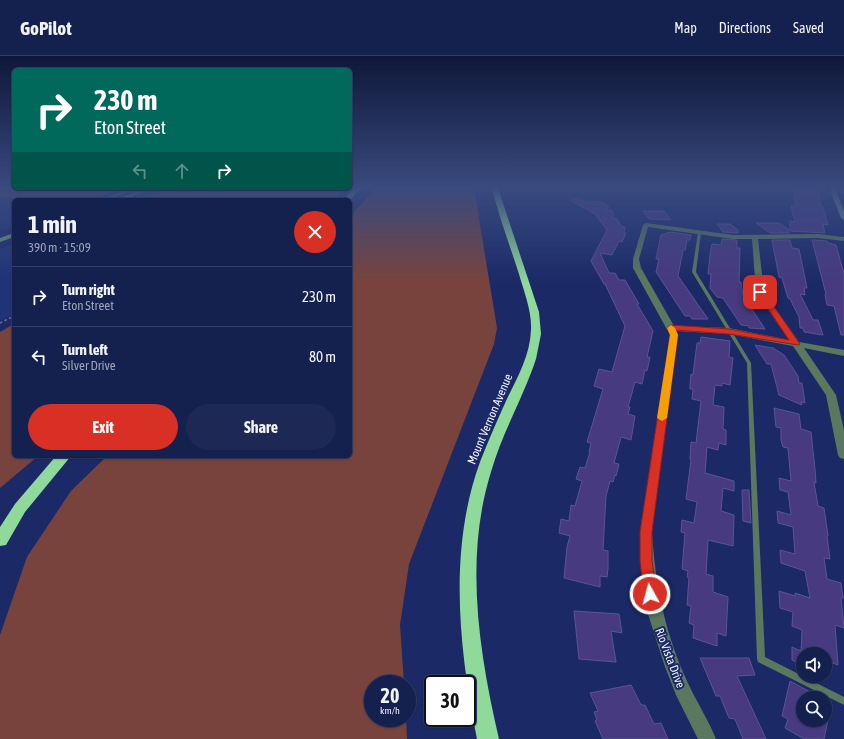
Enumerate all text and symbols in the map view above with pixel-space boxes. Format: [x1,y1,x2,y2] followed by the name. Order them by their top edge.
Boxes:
[20,17,72,39] text: GoPilot
[674,20,697,36] text: Map
[719,20,771,36] text: Directions
[793,20,824,36] text: Saved
[28,84,80,136] icon: right
[94,84,157,116] text: 230 m
[94,117,166,138] text: Eton Street
[129,160,151,182] icon: left
[171,160,193,182] icon: ahead
[213,160,235,182] icon: right
[28,211,77,238] text: 1 min
[294,211,336,253] button: close
[28,240,91,255] text: 390 m · 15:09
[743,275,777,309] pin
[62,281,115,298] text: Turn right
[749,281,771,303] icon: arrive
[28,286,50,308] icon: right
[302,288,336,305] text: 230 m
[62,298,114,313] text: Eton Street
[62,341,108,358] text: Turn left
[28,346,50,368] icon: left
[309,348,336,365] text: 80 m
[62,358,116,373] text: Silver Drive
[465,372,515,466] street label: Mount Vernon Avenue
[28,404,178,450] button: Exit
[186,404,336,450] button: Share
[629,573,671,615] position arrow
[652,626,688,690] street label: Rio Vista Drive
[796,647,832,727] map controls
[796,647,832,683] button: sound
[424,675,476,727] speed limit sign: 30
[381,684,399,707] text: 20
[796,691,832,727] button: search
[380,705,400,716] text: km/h

